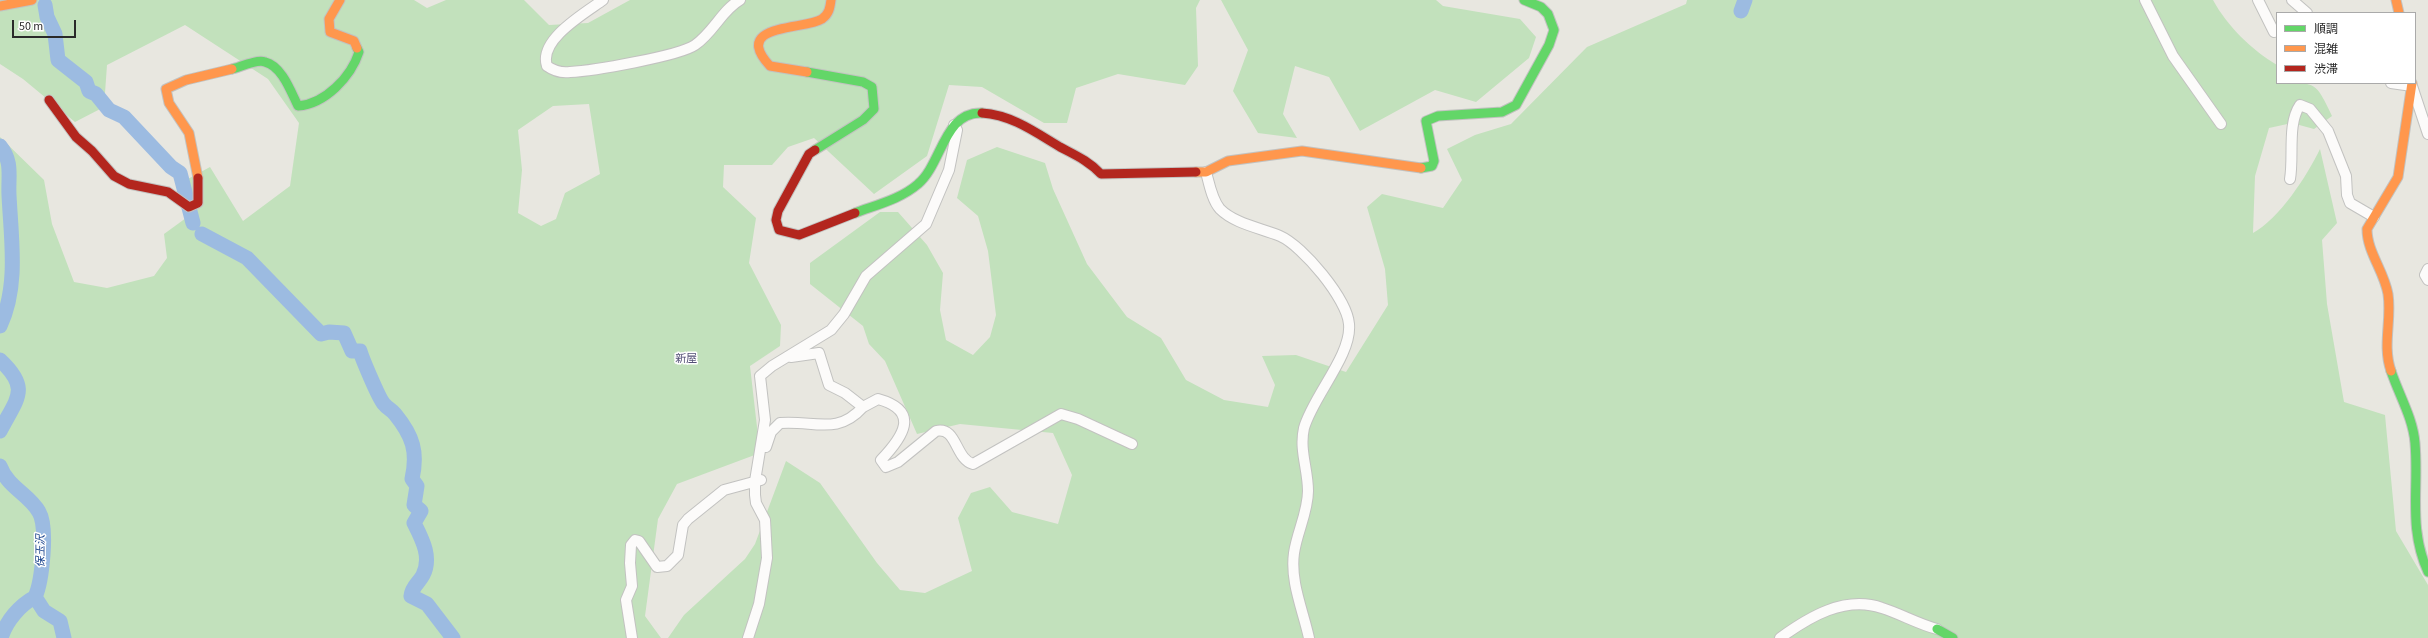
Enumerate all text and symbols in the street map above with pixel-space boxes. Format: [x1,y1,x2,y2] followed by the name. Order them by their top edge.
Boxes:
[14,12,78,38] scale bar
[2276,12,2416,84] legend
[19,18,43,35] text: 50 m
[2314,21,2338,38] text: 順調
[2314,41,2338,58] text: 混雑
[2314,61,2338,78] text: 渋滞
[675,353,697,367] district label: 新屋
[35,535,49,567] water label: 保玉沢

